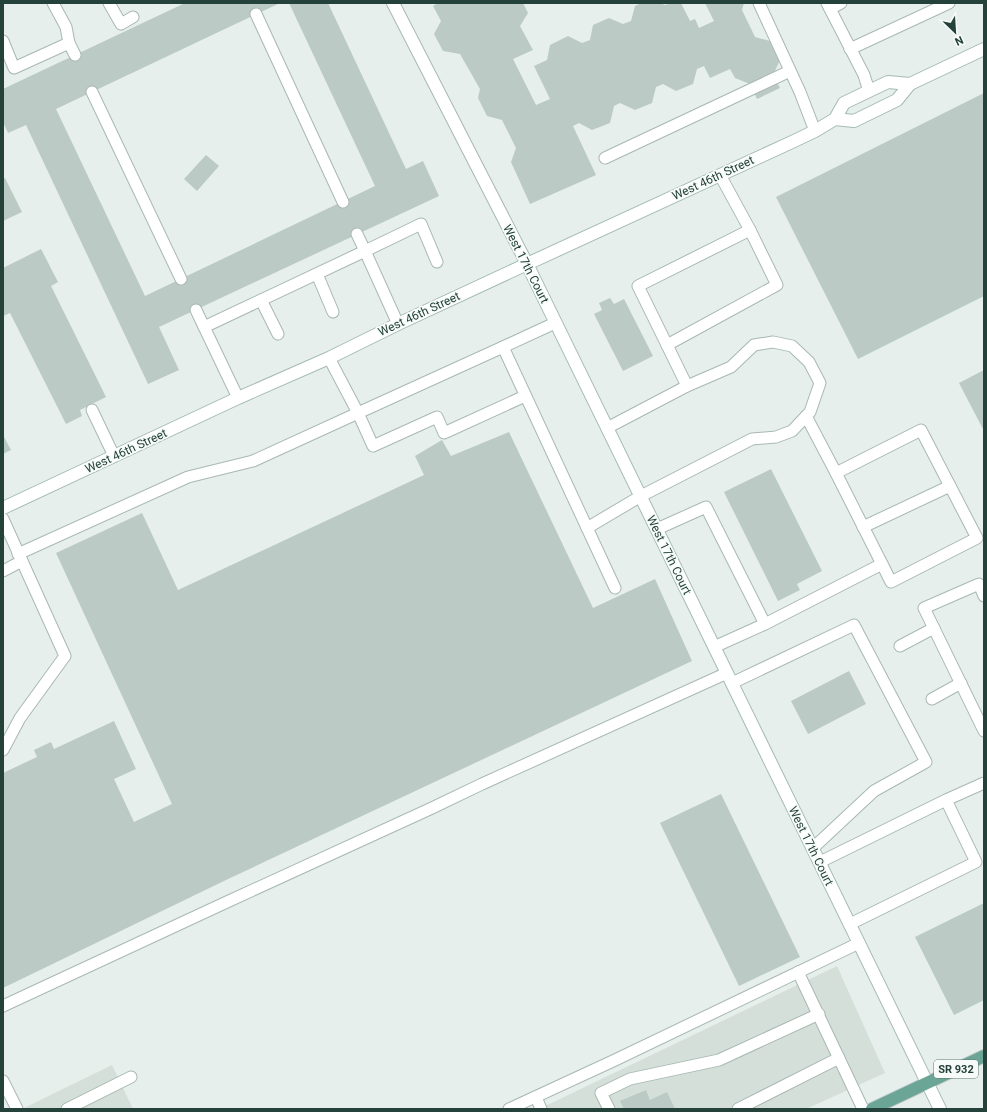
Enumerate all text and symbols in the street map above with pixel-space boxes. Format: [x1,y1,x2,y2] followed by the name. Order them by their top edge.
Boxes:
[935,12,975,52] north arrow
[953,33,965,48] text: N
[670,153,756,203] street label: West 46th Street
[500,222,552,306] street label: West 17th Court
[376,289,462,339] street label: West 46th Street
[83,426,169,476] street label: West 46th Street
[644,513,694,597] street label: West 17th Court
[786,804,836,888] street label: West 17th Court
[934,1060,978,1078] road number: SR 932

